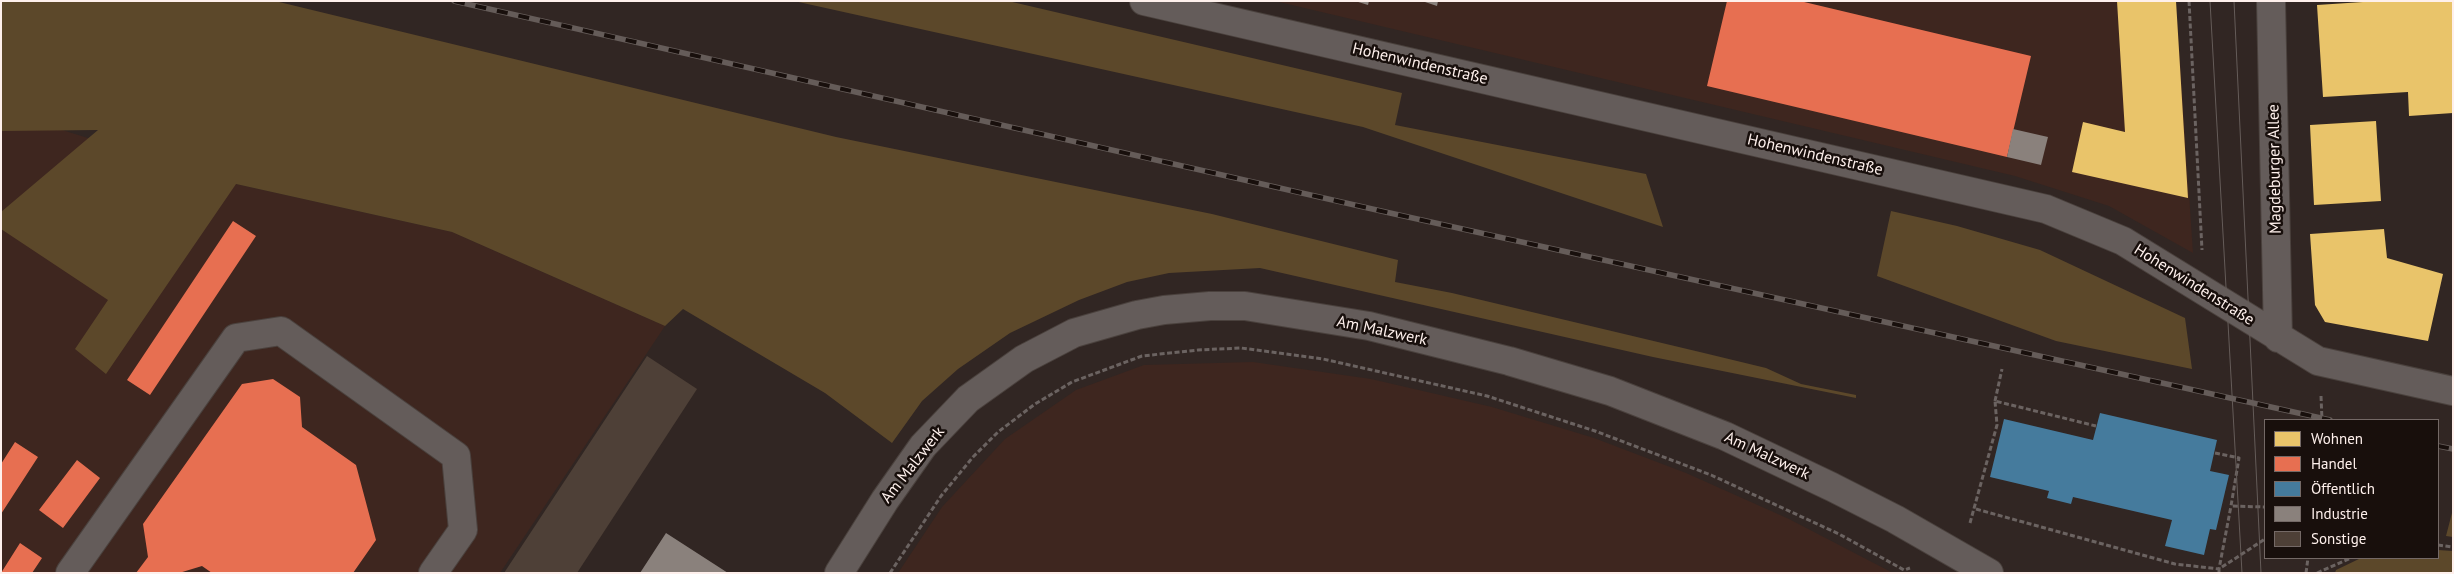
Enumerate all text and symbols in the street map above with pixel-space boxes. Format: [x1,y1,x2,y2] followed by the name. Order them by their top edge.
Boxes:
[1350,39,1490,89] street label: Hohenwindenstraße
[2264,104,2286,234] street label: Magdeburger Allee
[1745,130,1885,180] street label: Hohenwindenstraße
[2130,240,2258,330] street label: Hohenwindenstraße
[1335,312,1429,350] street label: Am Malzwerk
[2264,419,2439,559] legend
[877,423,949,507] street label: Am Malzwerk
[1721,428,1813,484] street label: Am Malzwerk
[2311,429,2363,448] text: Wohnen
[2311,454,2357,473] text: Handel
[2311,479,2375,498] text: Öffentlich
[2311,504,2368,523] text: Industrie
[2311,529,2366,548] text: Sonstige

